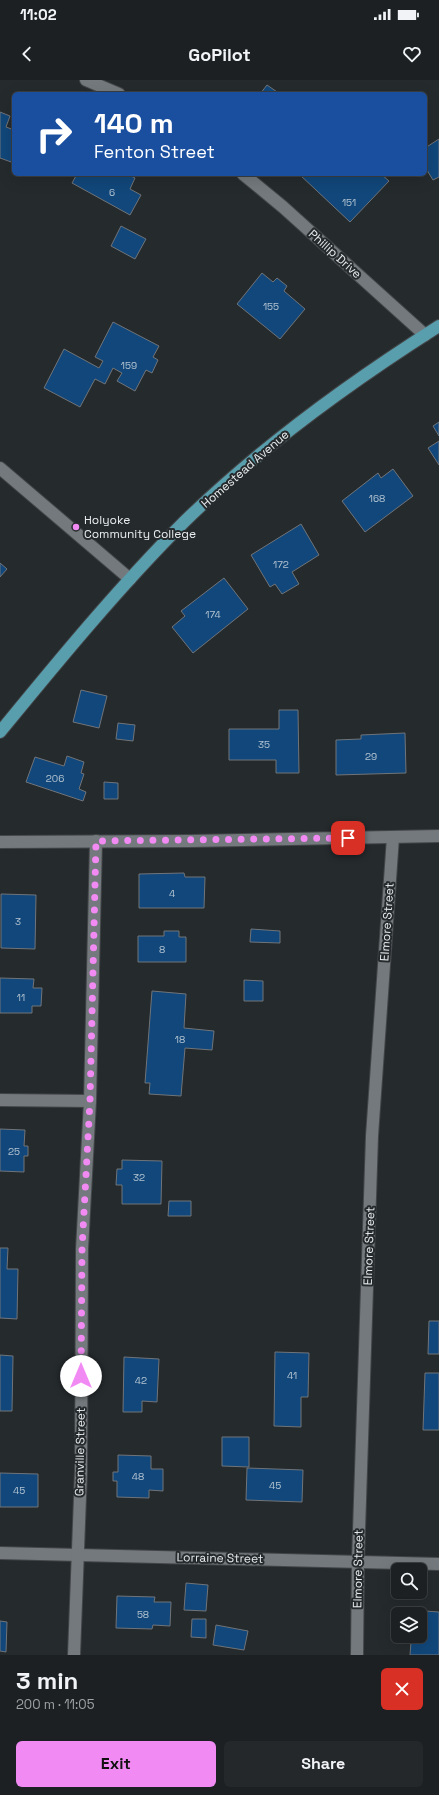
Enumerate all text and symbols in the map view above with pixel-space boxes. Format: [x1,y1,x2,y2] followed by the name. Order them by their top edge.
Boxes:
[20,5,57,24] text: 11:02
[16,43,38,65] icon: back
[188,43,251,66] text: GoPilot
[401,43,423,65] icon: heart
[94,105,174,141] text: 140 m
[28,108,80,160] icon: right
[94,140,215,163] text: Fenton Street
[109,186,115,199] house number: 6
[342,196,356,209] house number: 151
[305,226,365,282] street label: Phillip Drive
[263,300,279,313] house number: 155
[121,359,137,372] house number: 159
[198,427,292,511] street label: Homestead Avenue
[369,492,385,505] house number: 168
[84,512,196,542] place label: Holyoke Community College
[71,522,81,532] marker: Holyoke Community College
[273,558,289,571] house number: 172
[205,608,221,621] house number: 174
[258,738,270,751] house number: 35
[365,750,377,763] house number: 29
[46,772,64,785] house number: 206
[331,821,365,855] pin
[337,827,359,849] icon: arrive
[376,882,398,962] street label: Elmore Street
[169,887,175,900] house number: 4
[15,915,21,928] house number: 3
[159,943,165,956] house number: 8
[17,991,25,1004] house number: 11
[175,1033,185,1046] house number: 18
[8,1145,20,1158] house number: 25
[133,1171,145,1184] house number: 32
[360,1206,378,1286] street label: Elmore Street
[60,1355,102,1397] position arrow
[287,1369,297,1382] house number: 41
[135,1374,147,1387] house number: 42
[71,1408,89,1496] street label: Granville Street
[132,1470,144,1483] house number: 48
[269,1479,281,1492] house number: 45
[13,1484,25,1497] house number: 45
[349,1530,367,1608] street label: Elmore Street
[176,1549,264,1567] street label: Lorraine Street
[391,1563,427,1643] map controls
[391,1563,427,1599] button: search
[391,1607,427,1643] button: layers
[137,1608,149,1621] house number: 58
[16,1665,78,1696] text: 3 min
[381,1668,423,1710] button: close
[16,1696,94,1713] text: 200 m · 11:05
[16,1741,216,1787] button: Exit
[224,1741,423,1787] button: Share

